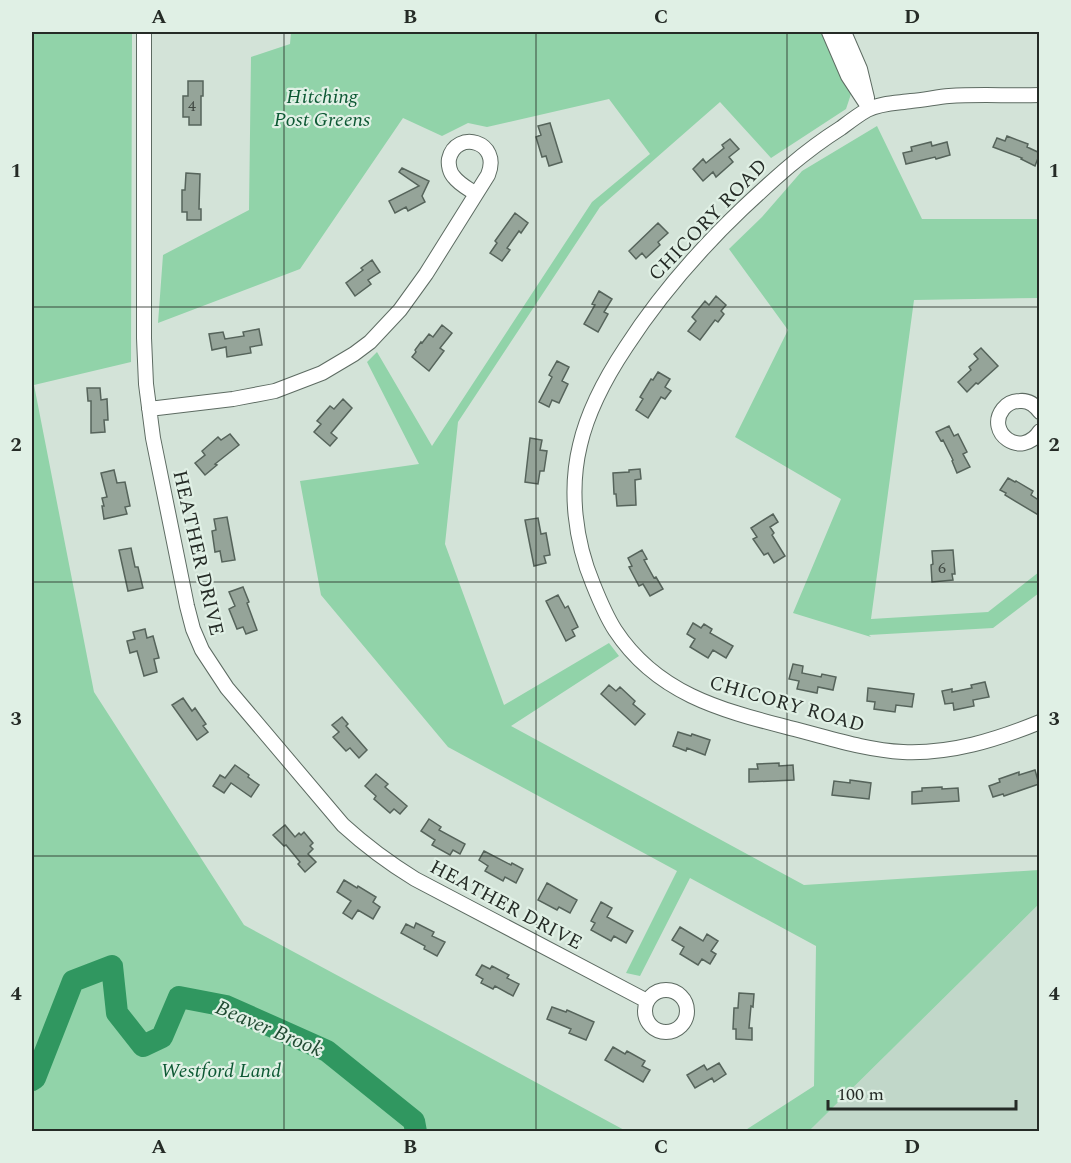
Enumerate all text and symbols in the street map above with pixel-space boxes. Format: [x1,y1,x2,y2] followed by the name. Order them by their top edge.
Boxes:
[151,2,167,32] text: A
[403,2,417,32] text: B
[654,2,668,32] text: C
[904,2,920,32] text: D
[274,82,370,135] park label: Hitching Post Greens
[188,94,196,118] house number: 4
[641,152,775,288] street label: CHICORY ROAD
[10,156,22,186] text: 1
[1048,156,1060,186] text: 1
[10,430,22,460] text: 2
[1048,430,1060,460] text: 2
[164,467,232,639] street label: HEATHER DRIVE
[938,556,946,580] house number: 6
[706,667,868,741] street label: CHICORY ROAD
[10,704,22,734] text: 3
[1048,704,1060,734] text: 3
[424,852,588,958] street label: HEATHER DRIVE
[10,979,22,1009] text: 4
[1048,979,1060,1009] text: 4
[210,992,328,1066] water label: Beaver Brook
[161,1056,281,1086] park label: Westford Land
[828,1073,1016,1111] scale bar
[837,1081,884,1108] text: 100 m
[151,1132,167,1162] text: A
[403,1132,417,1162] text: B
[654,1132,668,1162] text: C
[904,1132,920,1162] text: D

